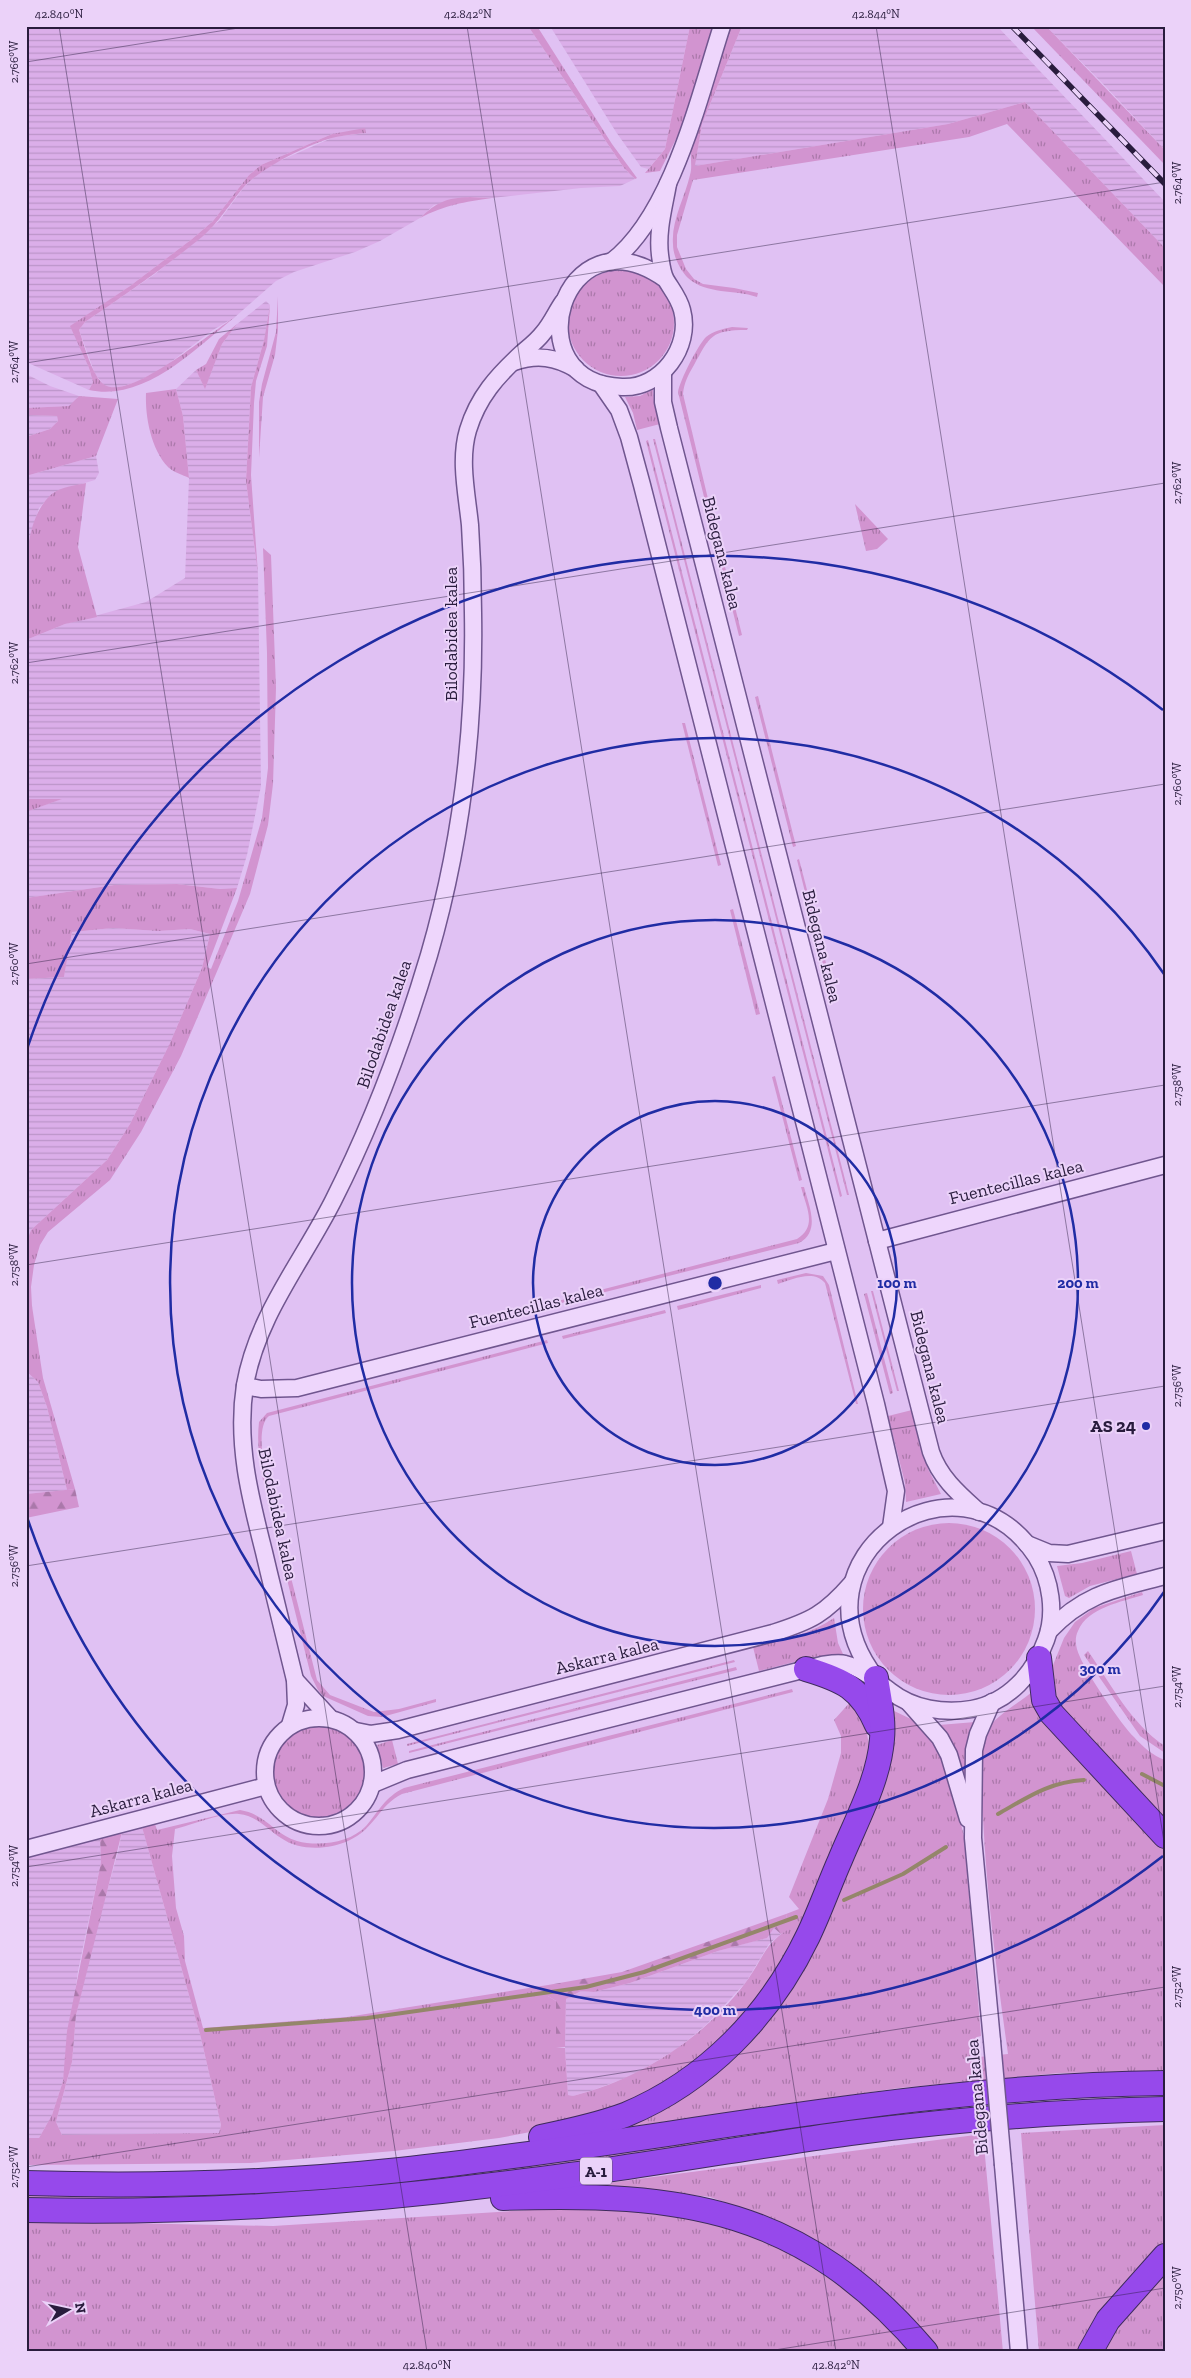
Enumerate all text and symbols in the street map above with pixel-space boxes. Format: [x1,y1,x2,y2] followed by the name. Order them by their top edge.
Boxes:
[35,7,83,21] text: 42.840°N
[444,7,492,21] text: 42.842°N
[852,7,900,21] text: 42.844°N
[7,40,21,83] text: 2.766°W
[1170,161,1184,204] text: 2.764°W
[7,340,21,383] text: 2.764°W
[1170,461,1184,504] text: 2.762°W
[697,494,747,612] street label: Bidegana kalea
[440,567,462,701] street label: Bilodabidea kalea
[7,641,21,684] text: 2.762°W
[1170,762,1184,806] text: 2.760°W
[797,887,847,1005] street label: Bidegana kalea
[7,942,21,986] text: 2.760°W
[352,957,416,1091] street label: Bilodabidea kalea
[1170,1063,1184,1106] text: 2.758°W
[947,1155,1086,1209] street label: Fuentecillas kalea
[7,1243,21,1286] text: 2.758°W
[706,1274,724,1292] centre of rings
[877,1274,917,1292] text: 100 m
[1057,1274,1099,1292] text: 200 m
[467,1279,606,1333] street label: Fuentecillas kalea
[905,1308,955,1426] street label: Bidegana kalea
[1170,1364,1184,1407] text: 2.756°W
[1090,1415,1136,1437] place label: AS 24
[1140,1420,1152,1432] marker: AS 24
[253,1446,303,1582] street label: Bilodabidea kalea
[7,1544,21,1587] text: 2.756°W
[553,1632,661,1679] street label: Askarra kalea
[1079,1660,1121,1678] text: 300 m
[1170,1665,1184,1708] text: 2.754°W
[87,1774,195,1822] street label: Askarra kalea
[7,1844,21,1887] text: 2.754°W
[1170,1965,1184,2008] text: 2.752°W
[694,2001,736,2019] text: 400 m
[961,2038,993,2156] street label: Bidegana kalea
[7,2145,21,2188] text: 2.752°W
[580,2158,612,2184] road number: A-1
[1170,2266,1184,2309] text: 2.750°W
[42,2286,92,2336] north arrow
[71,2301,90,2315] text: N
[403,2358,451,2372] text: 42.840°N
[812,2358,860,2372] text: 42.842°N

